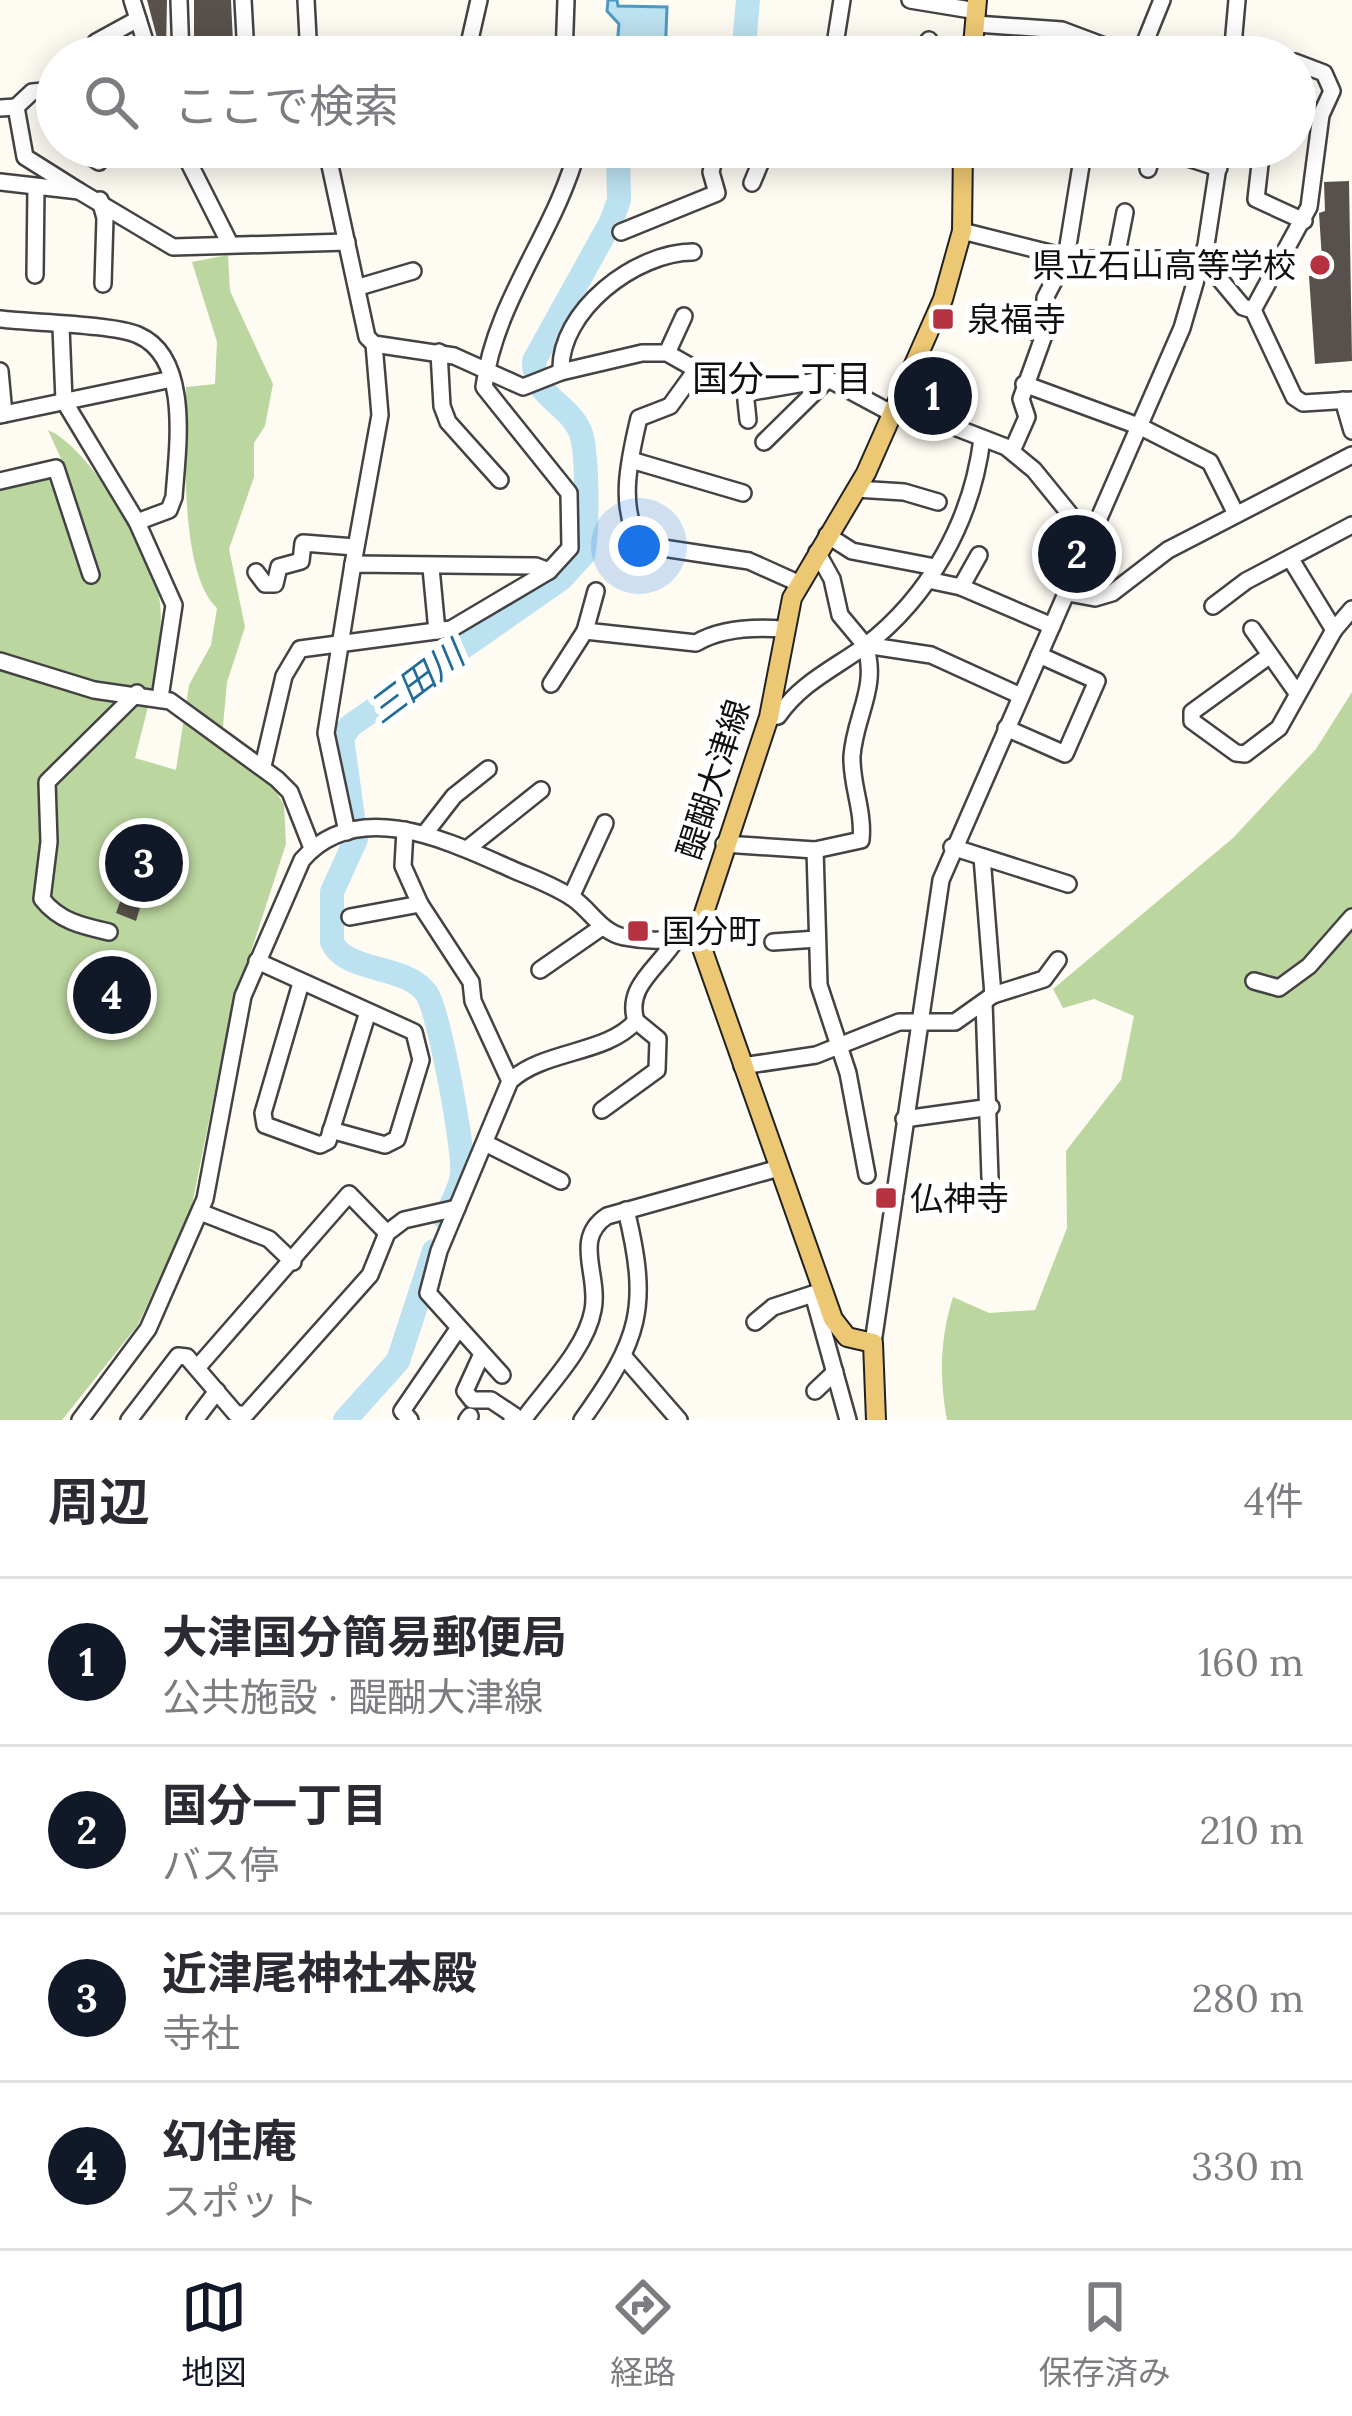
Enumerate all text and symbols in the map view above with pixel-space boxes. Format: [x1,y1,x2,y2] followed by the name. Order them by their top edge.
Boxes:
[36,36,1316,168] search box
[78,69,144,135] icon: search
[174,77,399,134] text: ここで検索
[1032,244,1296,286] place label: 県立石山高等学校
[1307,252,1333,278] marker: 県立石山高等学校
[967,298,1066,340] place label: 泉福寺
[930,306,956,332] marker: 泉福寺
[894,351,972,441] pin: 1
[692,355,872,401] district label: 国分一丁目
[1038,509,1116,599] pin: 2
[609,516,669,576] your location
[359,629,476,733] water label: 三田川
[668,694,758,864] street label: 醍醐大津線
[105,818,183,908] pin: 3
[662,910,761,952] place label: 国分町
[625,918,651,944] marker: 国分町
[73,950,151,1040] pin: 4
[910,1177,1009,1219] place label: 仏神寺
[873,1185,899,1211] marker: 仏神寺
[48,1469,150,1534] text: 周辺
[1244,1476,1304,1526] text: 4件
[162,1608,567,1665] text: 大津国分簡易郵便局
[79,1637,95,1687] text: 1
[1198,1637,1304,1687] text: 160 m
[162,1672,543,1722] text: 公共施設 · 醍醐大津線
[162,1776,387,1833] text: 国分一丁目
[77,1805,97,1855] text: 2
[1200,1805,1304,1855] text: 210 m
[162,1840,279,1890] text: バス停
[162,1944,477,2001] text: 近津尾神社本殿
[76,1973,98,2023] text: 3
[1192,1973,1304,2023] text: 280 m
[162,2008,240,2058] text: 寺社
[162,2112,297,2169] text: 幻住庵
[76,2141,98,2191] text: 4
[1191,2141,1304,2191] text: 330 m
[162,2176,318,2226] text: スポット
[181,2274,247,2394] tab: 地図
[610,2274,676,2394] tab: 経路
[1039,2274,1171,2394] tab: 保存済み

